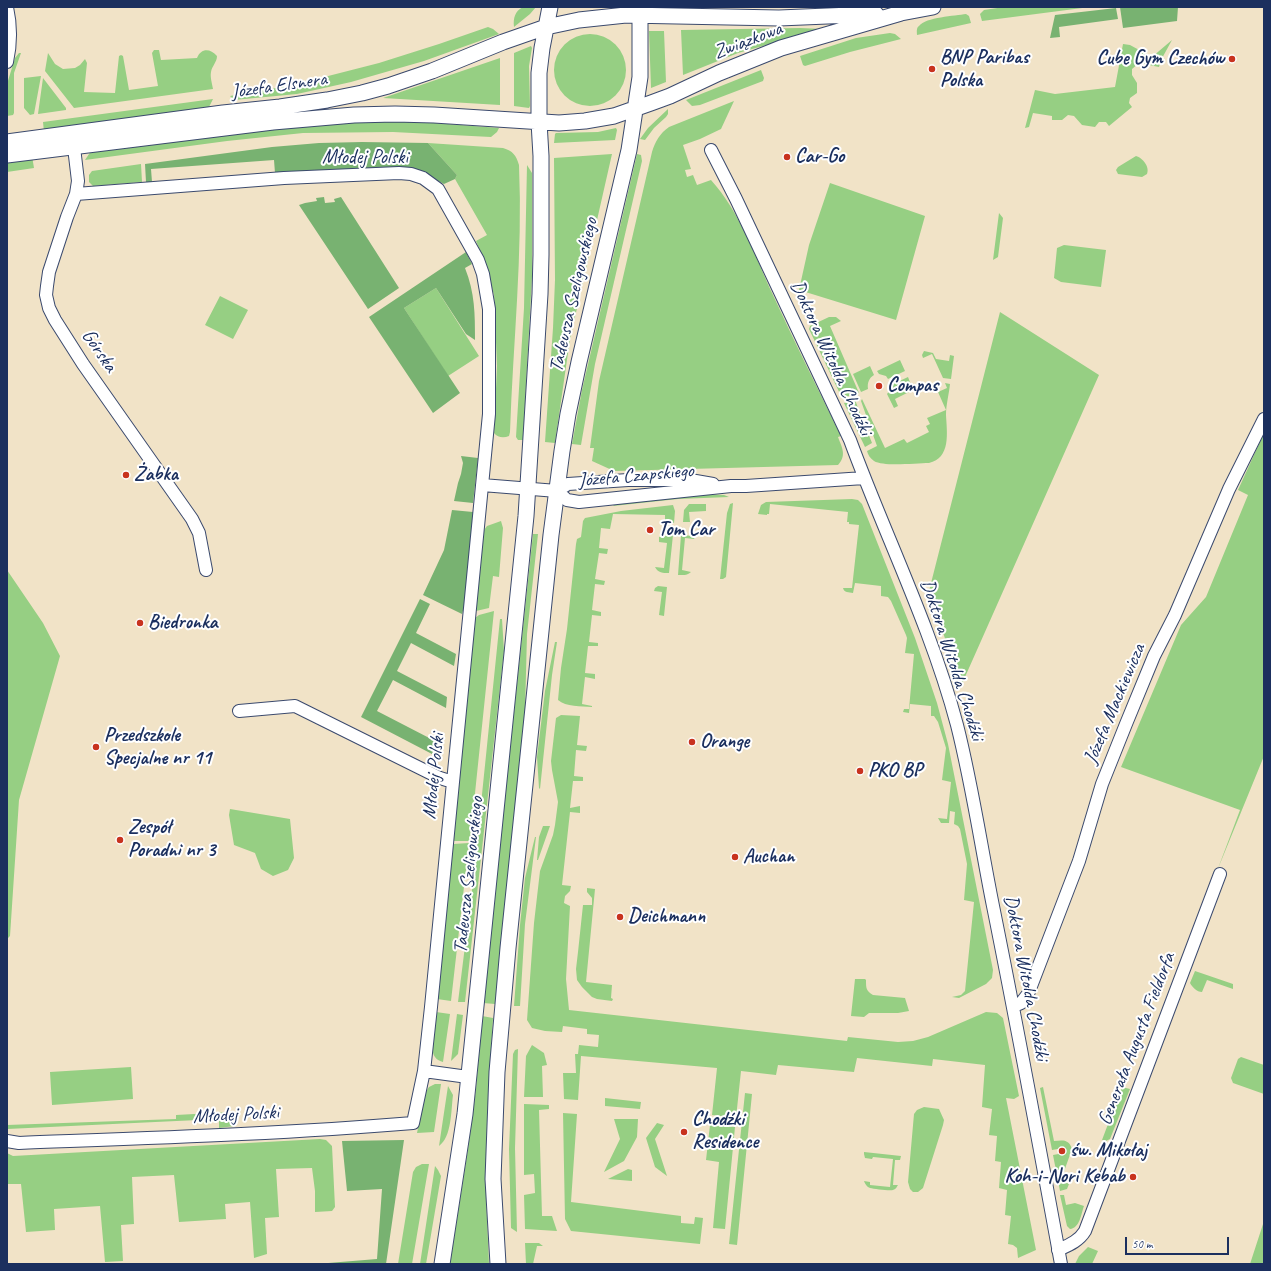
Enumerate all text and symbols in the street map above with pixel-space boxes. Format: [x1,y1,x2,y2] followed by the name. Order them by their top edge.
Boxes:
[710,17,786,65] street label: Związkowa
[940,46,1029,93] place label: BNP Paribas Polska
[1097,47,1224,71] place label: Cube Gym Czechów
[1227,54,1237,64] marker: Cube Gym Czechów
[927,64,937,74] marker: BNP Paribas Polska
[230,67,328,105] street label: Józefa Elsnera
[795,145,844,169] place label: Car-Go
[322,146,408,170] street label: Młodej Polski
[782,152,792,162] marker: Car-Go
[545,216,603,374] street label: Tadeusza Szeligowskiego
[785,277,877,439] street label: Doktora Witolda Chodźki
[76,325,122,377] street label: Górska
[887,374,938,398] place label: Compas
[874,381,884,391] marker: Compas
[577,459,695,493] street label: Józefa Czapskiego
[134,463,178,487] place label: Żabka
[121,470,131,480] marker: Żabka
[658,518,714,542] place label: Tom Car
[645,525,655,535] marker: Tom Car
[915,576,989,744] street label: Doktora Witolda Chodźki
[148,611,217,635] place label: Biedronka
[135,618,145,628] marker: Biedronka
[1079,640,1151,768] street label: Józefa Mackiewicza
[104,724,211,771] place label: Przedszkole Specjalne nr 11
[700,730,749,754] place label: Orange
[418,732,450,820] street label: Młodej Polski
[687,737,697,747] marker: Orange
[91,742,101,752] marker: Przedszkole Specjalne nr 11
[868,759,922,783] place label: PKO BP
[855,766,865,776] marker: PKO BP
[449,795,489,955] street label: Tadeusza Szeligowskiego
[128,816,216,863] place label: Zespół Poradni nr 3
[115,835,125,845] marker: Zespół Poradni nr 3
[743,845,794,869] place label: Auchan
[730,852,740,862] marker: Auchan
[998,893,1054,1063] street label: Doktora Witolda Chodźki
[628,905,705,929] place label: Deichmann
[615,912,625,922] marker: Deichmann
[1093,949,1181,1129] street label: Generała Augusta Fieldorfa
[192,1101,280,1129] street label: Młodej Polski
[692,1108,758,1155] place label: Chodźki Residence
[679,1127,689,1137] marker: Chodźki Residence
[1070,1139,1147,1163] place label: św. Mikołaj
[1057,1146,1067,1156] marker: św. Mikołaj
[1005,1165,1125,1189] place label: Koh-i-Nori Kebab
[1128,1172,1138,1182] marker: Koh-i-Nori Kebab
[1127,1229,1231,1255] scale bar
[1132,1236,1152,1252] text: 50 m

